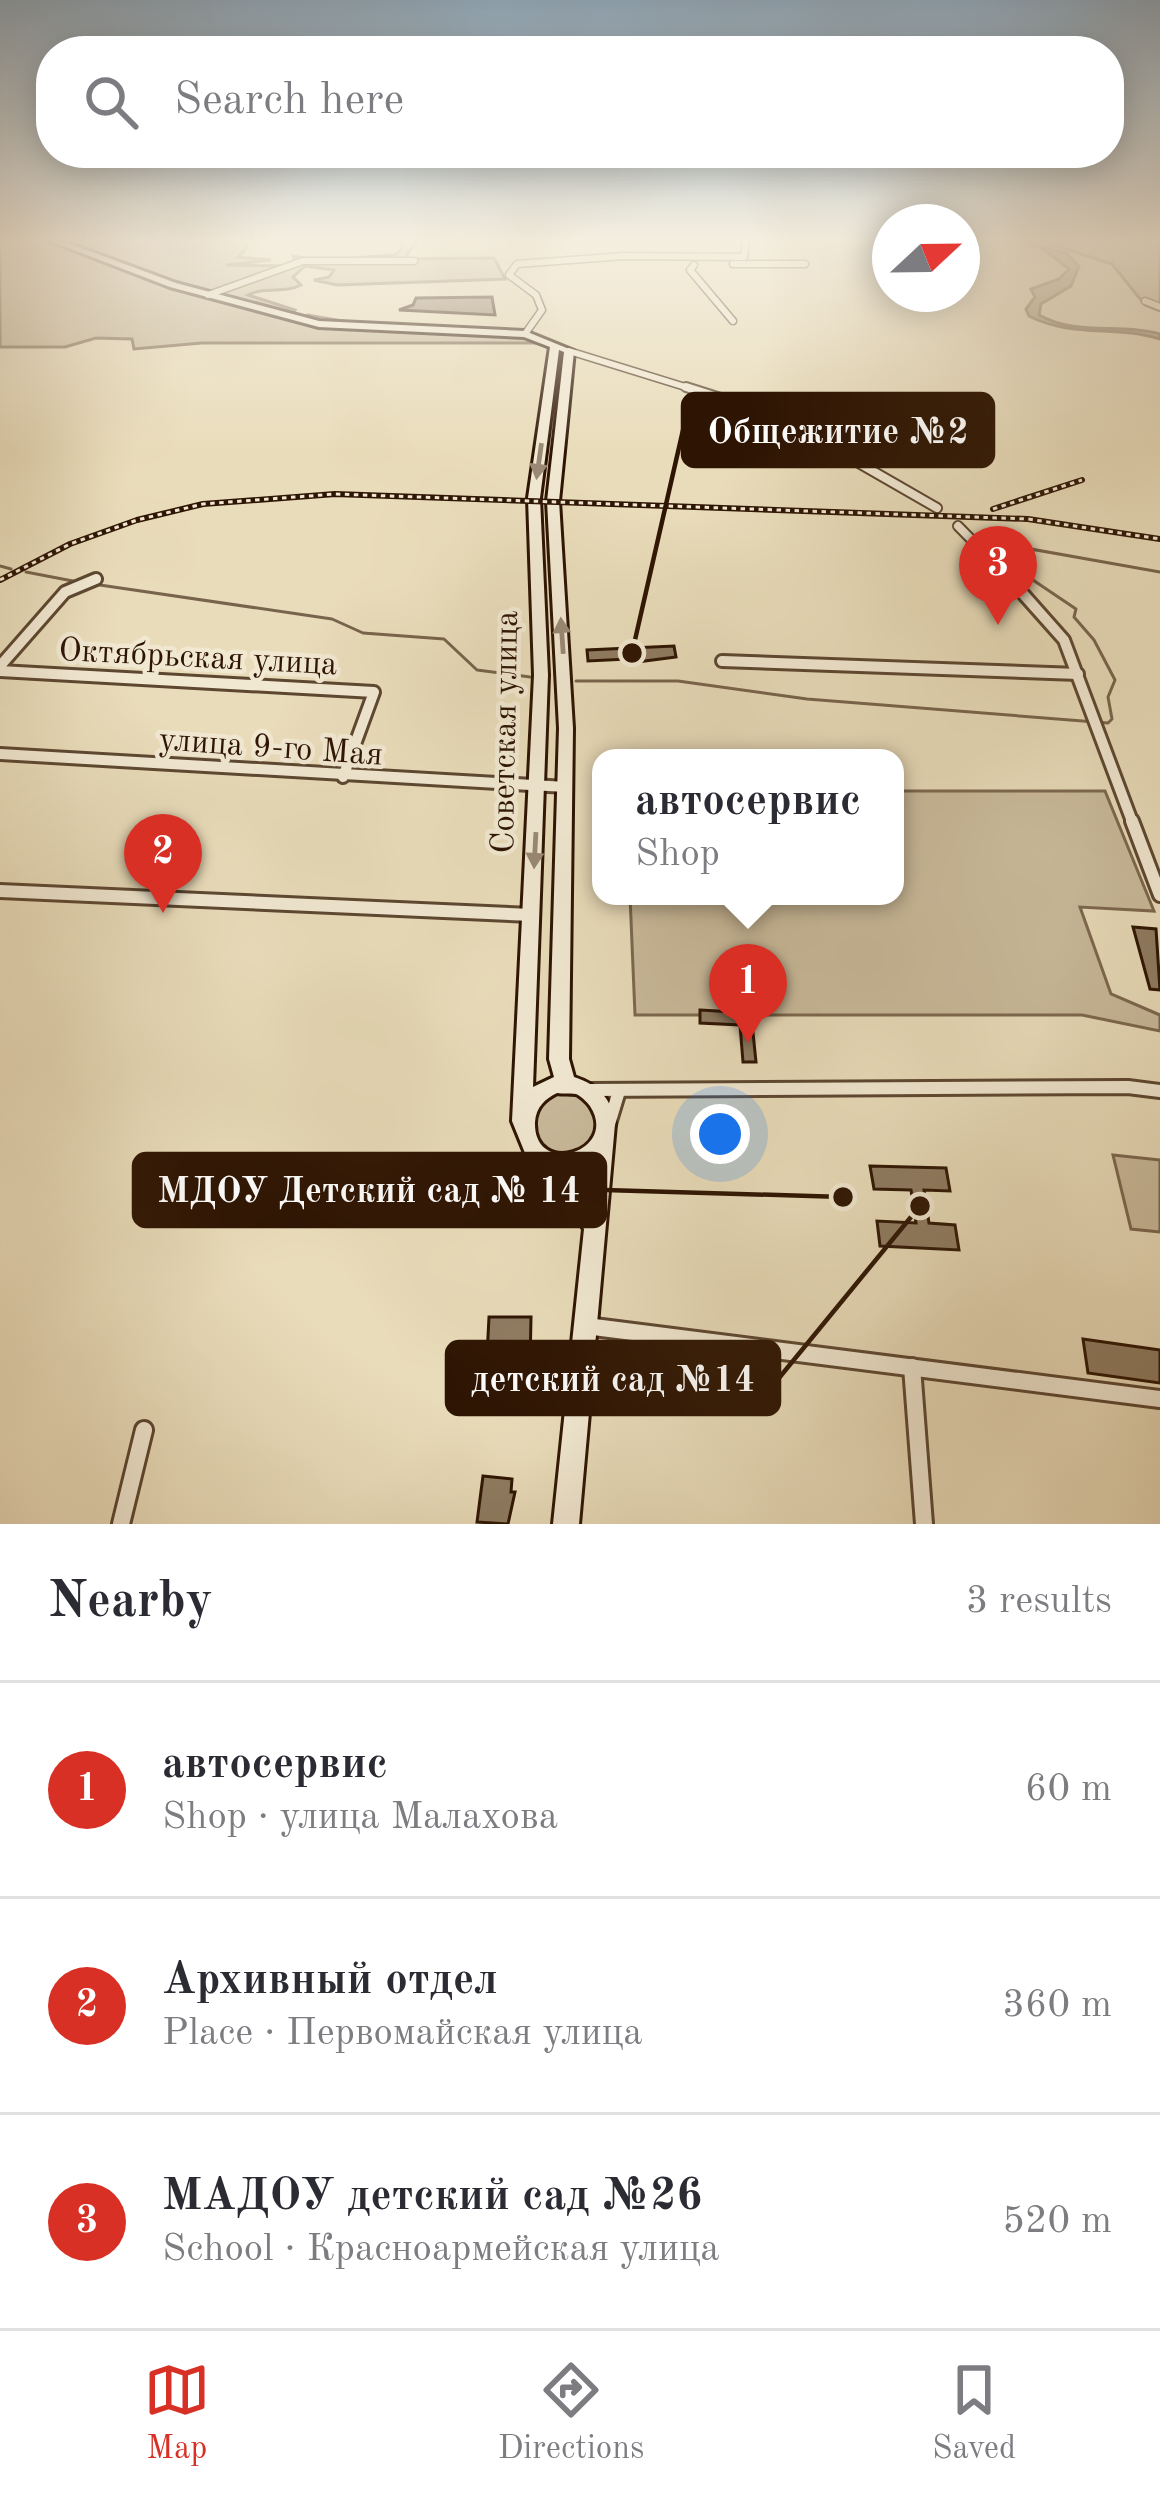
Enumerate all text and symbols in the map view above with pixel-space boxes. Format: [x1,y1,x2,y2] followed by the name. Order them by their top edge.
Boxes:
[36,36,1124,168] search box
[78,69,144,135] icon: search
[174,79,404,124] text: Search here
[872,204,980,312] north arrow
[683,394,993,466] callout: Общежитие №2
[707,416,969,452] text: Общежитие №2
[530,442,549,480] one-way arrow
[959,526,1037,625] pin: 3
[488,610,525,854] street label: Советская улица
[552,617,571,654] one-way arrow
[57,635,338,682] street label: Октябрьская улица
[158,724,384,773] street label: улица 9-го Мая
[592,749,904,905] popup
[635,780,861,825] text: автосервис
[124,814,202,913] pin: 2
[525,832,544,870] one-way arrow
[635,835,720,874] text: Shop
[709,944,787,1043] pin: 1
[690,1104,750,1164] your location
[134,1154,605,1226] callout: МДОУ Детский сад № 14
[157,1175,581,1211] text: МДОУ Детский сад № 14
[447,1342,779,1414] callout: детский сад №14
[471,1364,755,1400] text: детский сад №14
[48,1577,213,1628] text: Nearby
[966,1582,1112,1621] text: 3 results
[162,1743,388,1788] text: автосервис
[76,1770,98,1809] text: 1
[1025,1770,1112,1809] text: 60 m
[162,1798,558,1837] text: Shop · улица Малахова
[162,1959,498,2004] text: Архивный отдел
[76,1986,98,2025] text: 2
[1002,1986,1112,2025] text: 360 m
[162,2014,642,2053] text: Place · Первомайская улица
[162,2175,702,2220] text: МАДОУ детский сад №26
[76,2202,98,2241] text: 3
[1002,2202,1112,2241] text: 520 m
[162,2230,720,2269] text: School · Красноармейская улица
[144,2357,210,2470] tab: Map
[498,2357,644,2470] tab: Directions
[932,2357,1016,2470] tab: Saved

